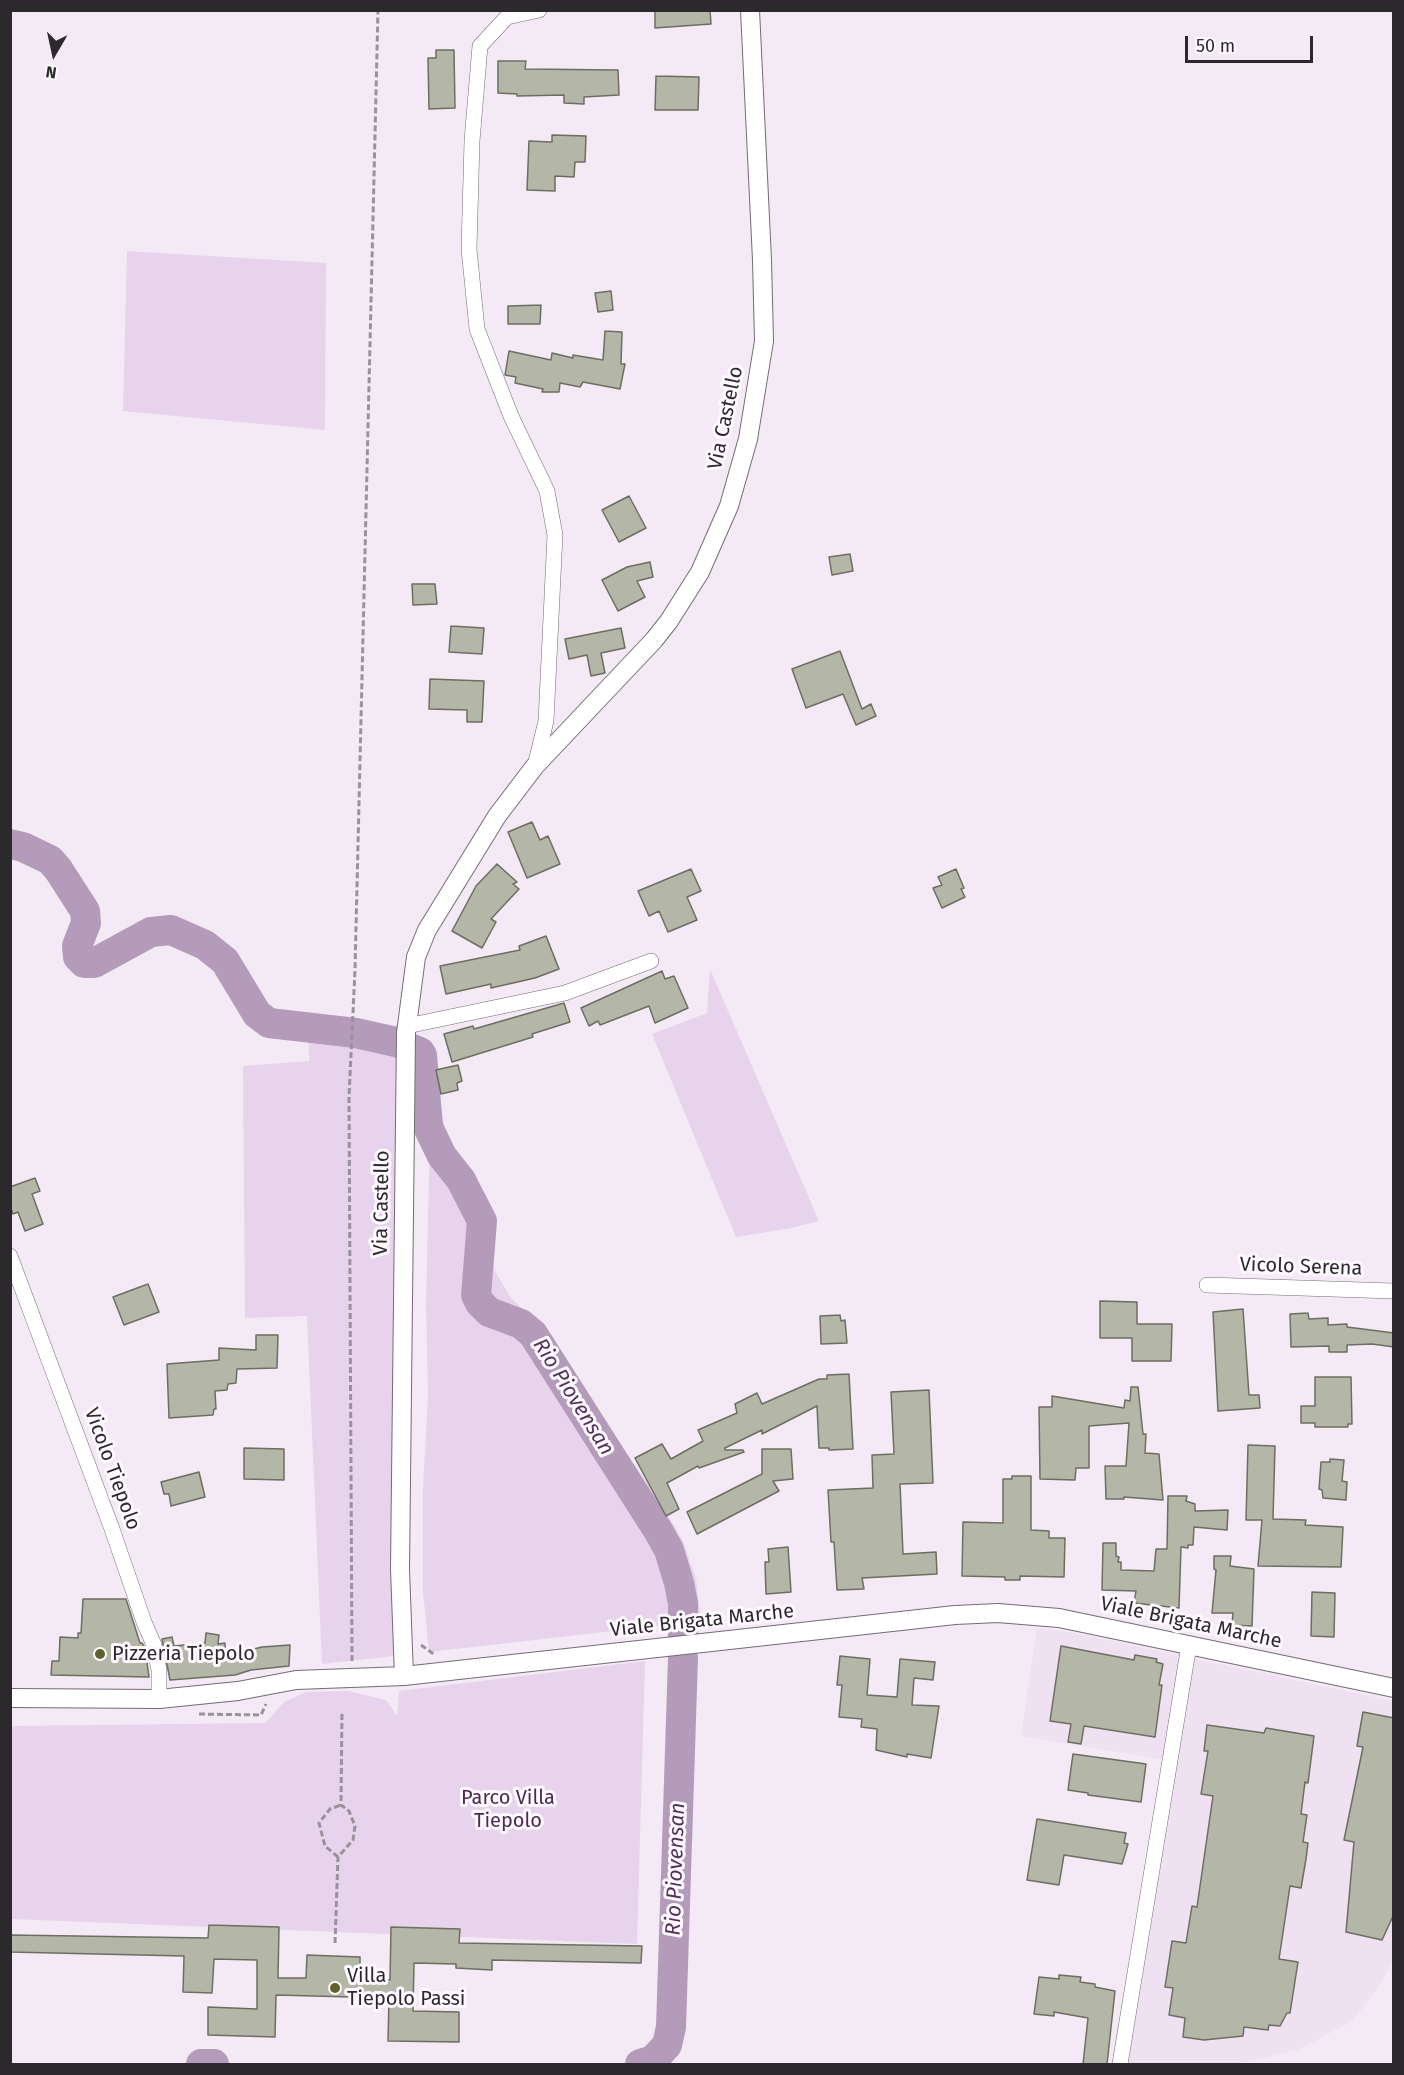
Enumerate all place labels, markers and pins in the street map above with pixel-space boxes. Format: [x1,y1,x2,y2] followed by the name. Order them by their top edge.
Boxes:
[112,1642,255,1666] place label: Pizzeria Tiepolo
[93,1647,107,1661] marker: Pizzeria Tiepolo
[347,1964,465,2011] place label: Villa Tiepolo Passi
[328,1981,342,1995] marker: Villa Tiepolo Passi

